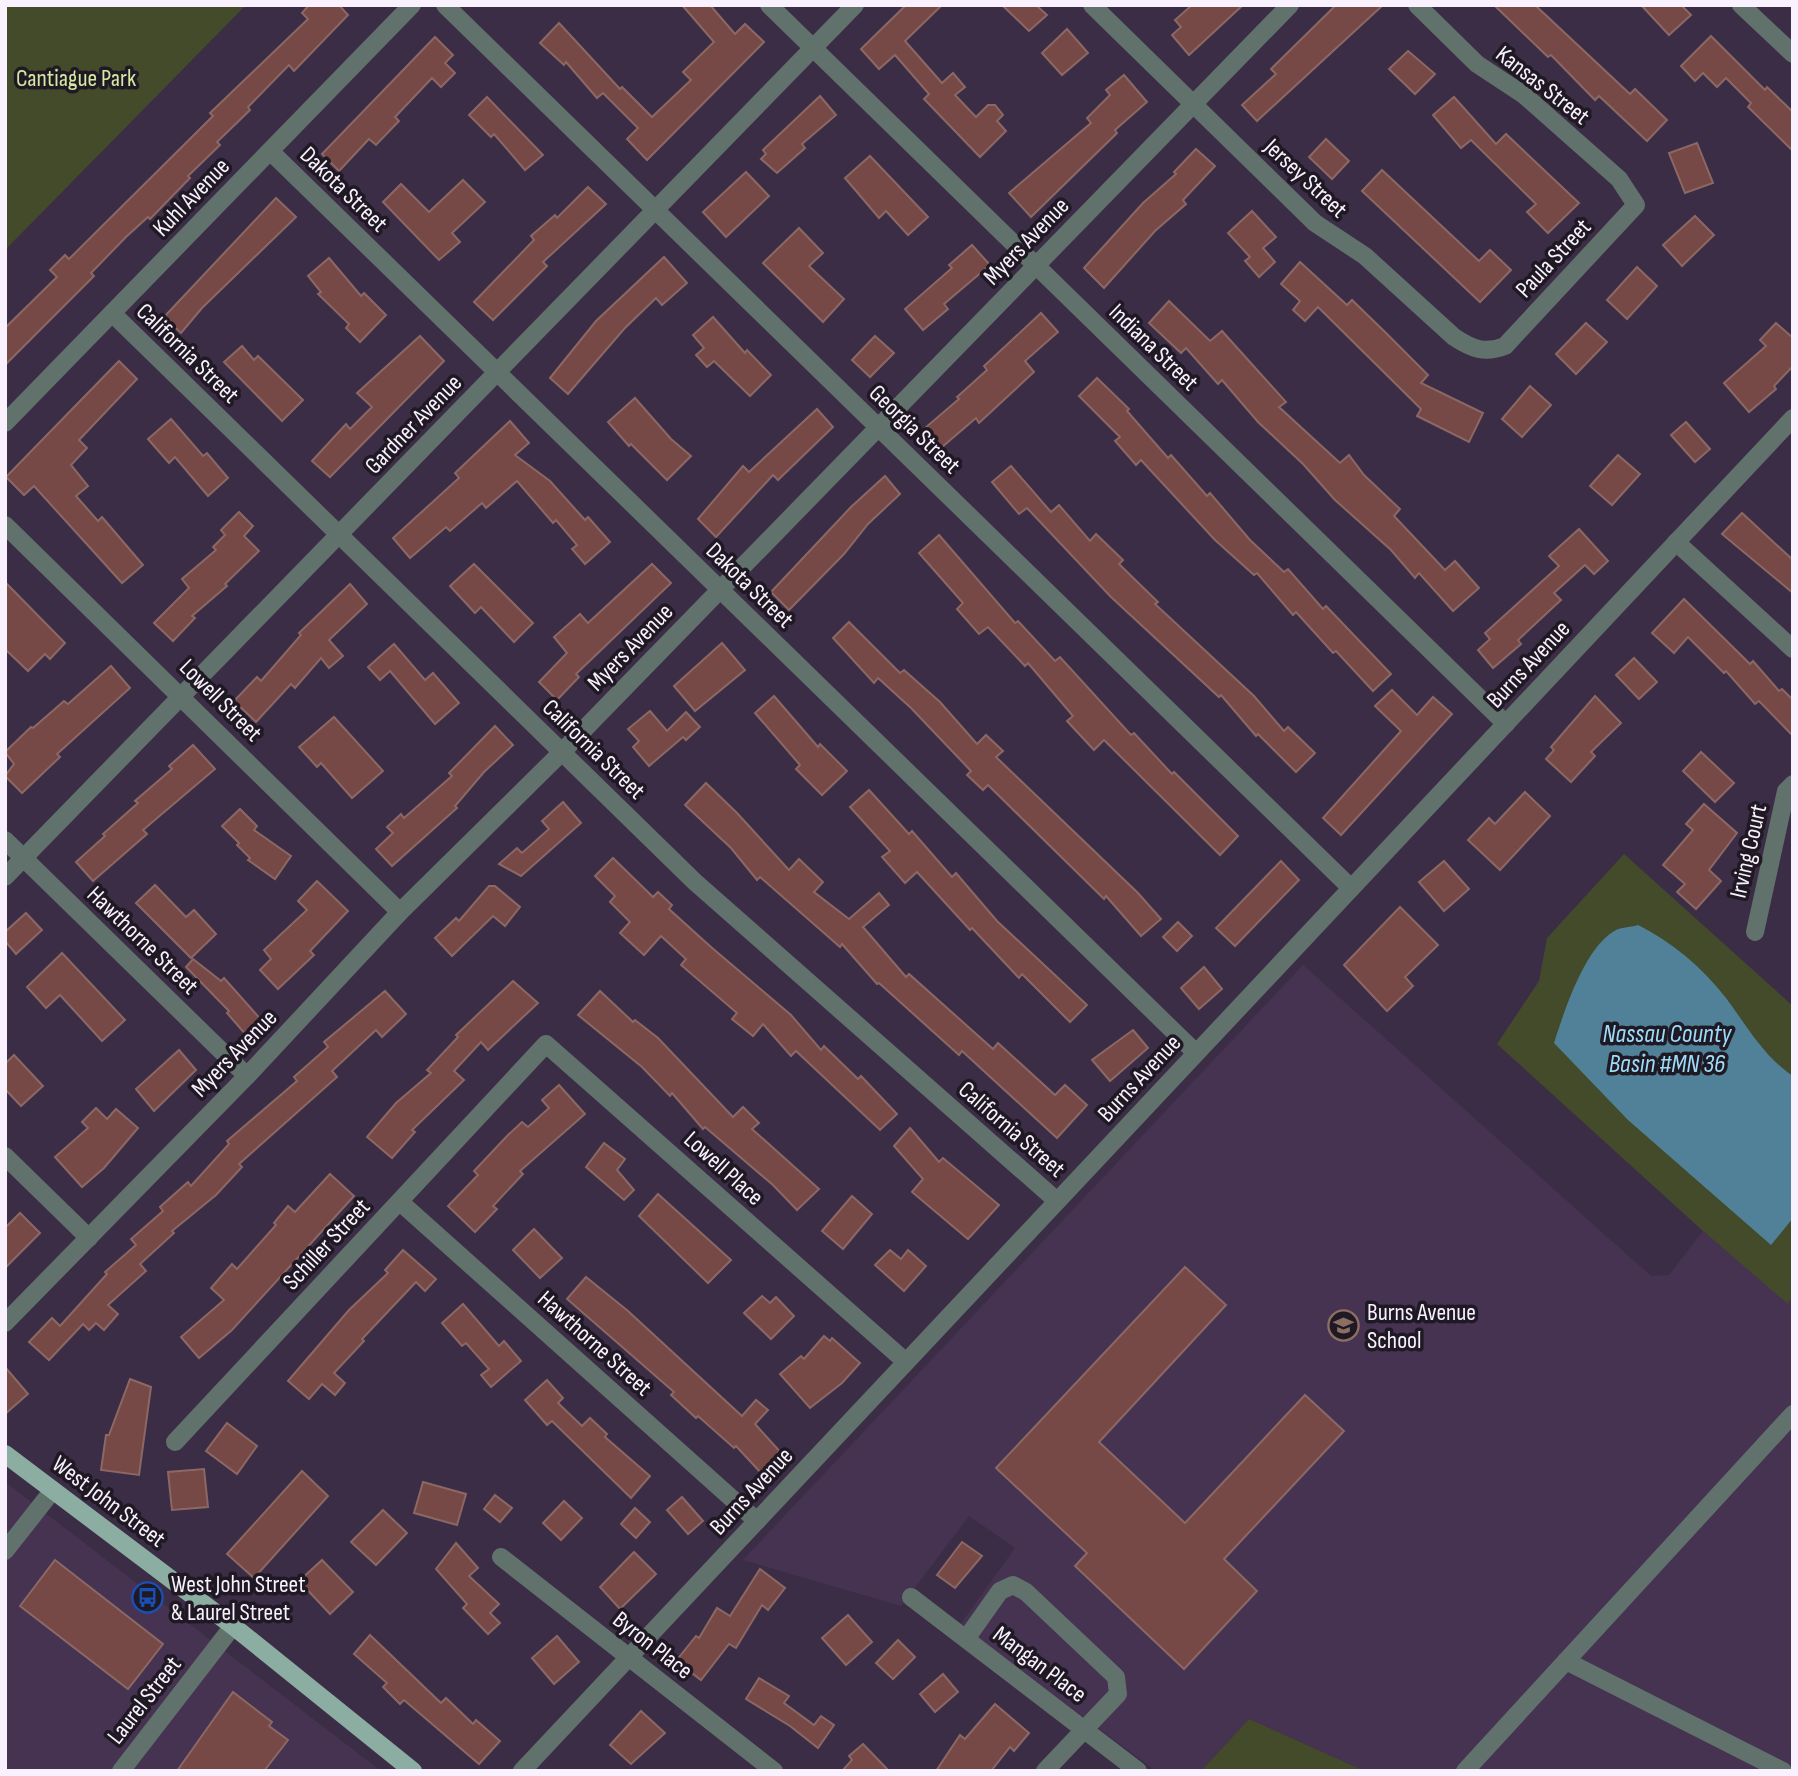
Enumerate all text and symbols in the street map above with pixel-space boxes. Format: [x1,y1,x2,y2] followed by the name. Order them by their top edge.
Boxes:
[1490,40,1595,131] street label: Kansas Street
[16,64,136,93] park label: Cantiague Park
[1257,132,1353,224] street label: Jersey Street
[294,141,393,238] street label: Dakota Street
[147,152,236,243] street label: Kuhl Avenue
[978,191,1075,291] street label: Myers Avenue
[1510,213,1597,304] street label: Paula Street
[130,297,245,409] street label: California Street
[1103,298,1204,397] street label: Indiana Street
[359,369,468,480] street label: Gardner Avenue
[863,379,966,480] street label: Georgia Street
[700,537,799,634] street label: Dakota Street
[582,597,679,697] street label: Myers Avenue
[1481,615,1576,714] street label: Burns Avenue
[173,653,268,748] street label: Lowell Street
[536,693,651,805] street label: California Street
[1724,801,1773,901] street label: Irving Court
[81,880,204,1001] street label: Hawthorne Street
[186,1003,283,1103] street label: Myers Avenue
[1603,1019,1733,1080] water label: Nassau County Basin #MN 36
[1092,1029,1187,1128] street label: Burns Avenue
[953,1075,1071,1183] street label: California Street
[678,1125,769,1212] street label: Lowell Place
[277,1193,376,1296] street label: Schiller Street
[532,1285,658,1402] street label: Hawthorne Street
[1367,1298,1476,1355] place label: Burns Avenue School
[1327,1309,1361,1343] school or university icon: Burns Avenue School
[704,1442,799,1541] street label: Burns Avenue
[46,1449,171,1553] street label: West John Street
[171,1570,306,1627] place label: West John Street & Laurel Street
[131,1581,165,1615] bus stop icon: West John Street & Laurel Street
[607,1605,698,1686] street label: Byron Place
[987,1620,1092,1709] street label: Mangan Place
[101,1651,188,1750] street label: Laurel Street

